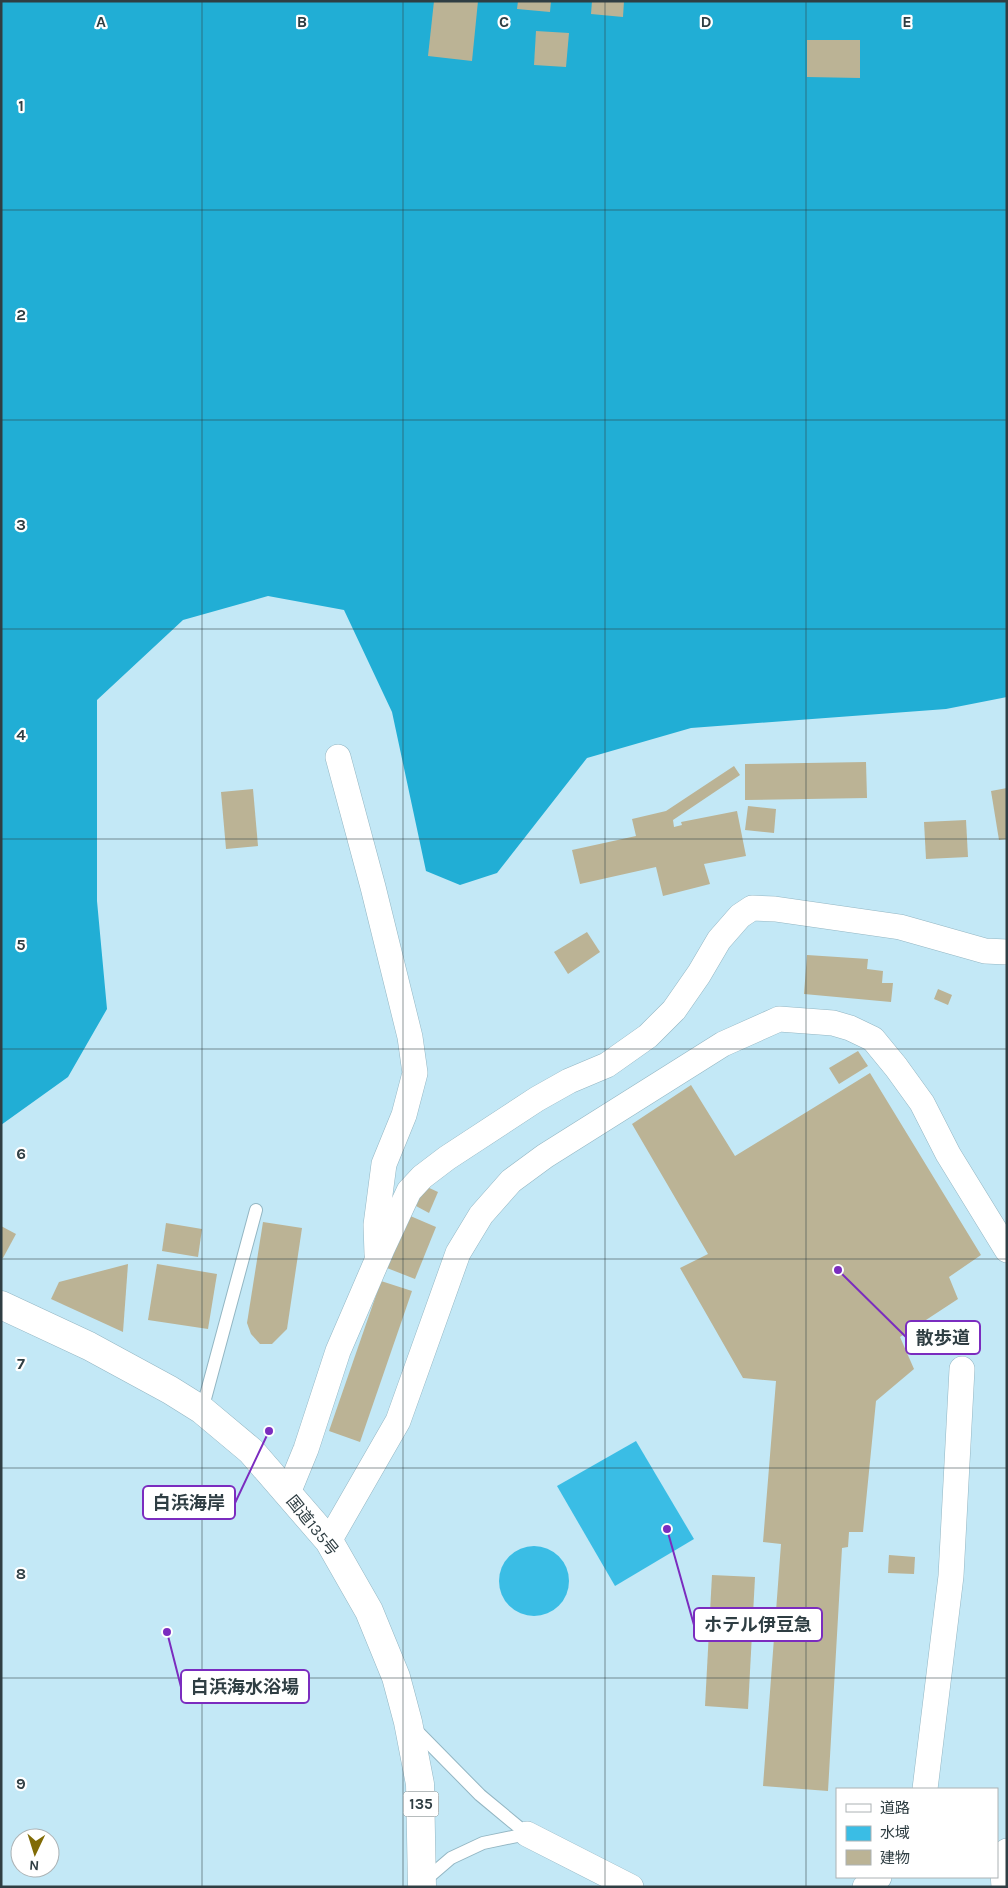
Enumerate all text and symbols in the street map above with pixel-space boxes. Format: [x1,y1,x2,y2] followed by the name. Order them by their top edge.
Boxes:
[96,12,106,31] text: A
[297,12,307,31] text: B
[499,12,509,31] text: C
[701,12,712,31] text: D
[902,12,912,31] text: E
[18,96,24,115] text: 1
[16,305,26,324] text: 2
[16,515,26,534] text: 3
[16,725,26,744] text: 4
[16,935,26,954] text: 5
[16,1144,26,1163] text: 6
[906,1321,980,1354] callout: 散歩道
[916,1327,970,1349] text: 散歩道
[17,1354,25,1373] text: 7
[143,1486,235,1519] callout: 白浜海岸
[283,1491,343,1559] street label: 国道135号
[153,1492,225,1514] text: 白浜海岸
[16,1564,26,1583] text: 8
[694,1608,822,1641] callout: ホテル伊豆急
[704,1614,812,1636] text: ホテル伊豆急
[181,1670,309,1703] callout: 白浜海水浴場
[191,1676,299,1698] text: 白浜海水浴場
[16,1774,26,1793] text: 9
[836,1788,998,1878] legend
[404,1792,438,1816] road number: 135
[880,1799,910,1817] text: 道路
[880,1824,910,1842] text: 水域
[10,1828,60,1878] north arrow
[880,1849,910,1867] text: 建物
[29,1857,40,1874] text: N

